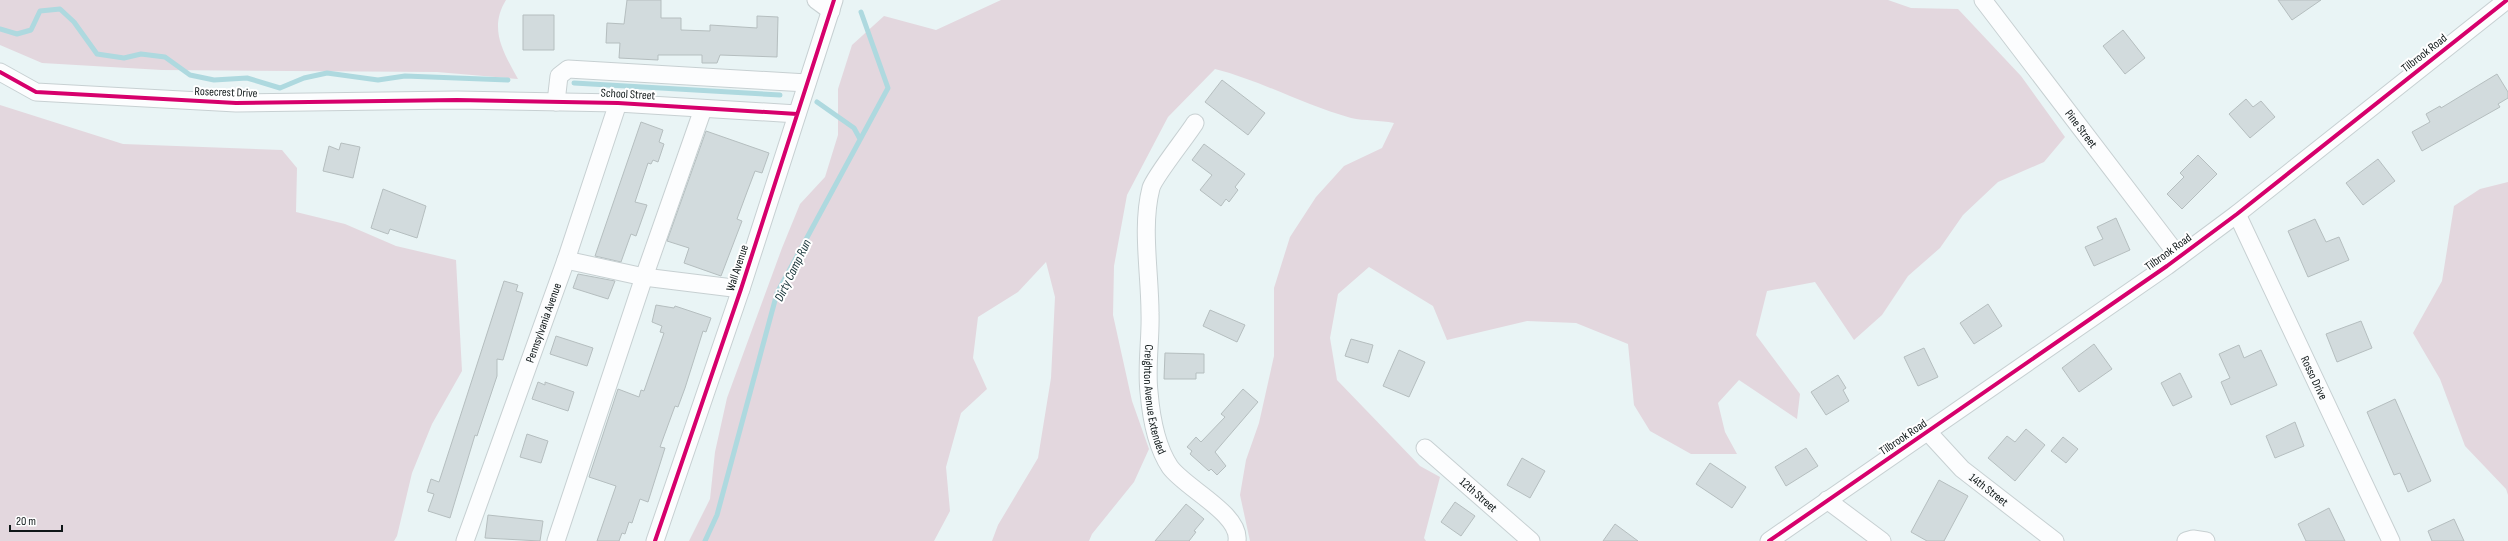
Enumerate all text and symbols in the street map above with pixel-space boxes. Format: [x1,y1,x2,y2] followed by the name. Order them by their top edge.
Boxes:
[2398,31,2450,76] street label: Tilbrook Road
[194,84,258,101] street label: Rosecrest Drive
[600,86,656,103] street label: School Street
[2061,107,2101,152] street label: Pine Street
[2142,230,2195,274] street label: Tilbrook Road
[771,236,815,304] water label: Dirty Camp Run
[723,243,752,293] street label: Wall Avenue
[523,281,565,365] street label: Pennsylvania Avenue
[1140,344,1169,457] street label: Creighton Avenue Extended
[2297,354,2330,402] street label: Rosso Drive
[1877,416,1930,459] street label: Tilbrook Road
[1966,470,2011,510] street label: 14th Street
[1456,475,1500,516] street label: 12th Street
[10,507,62,533] scale bar
[16,514,36,529] text: 20 m

